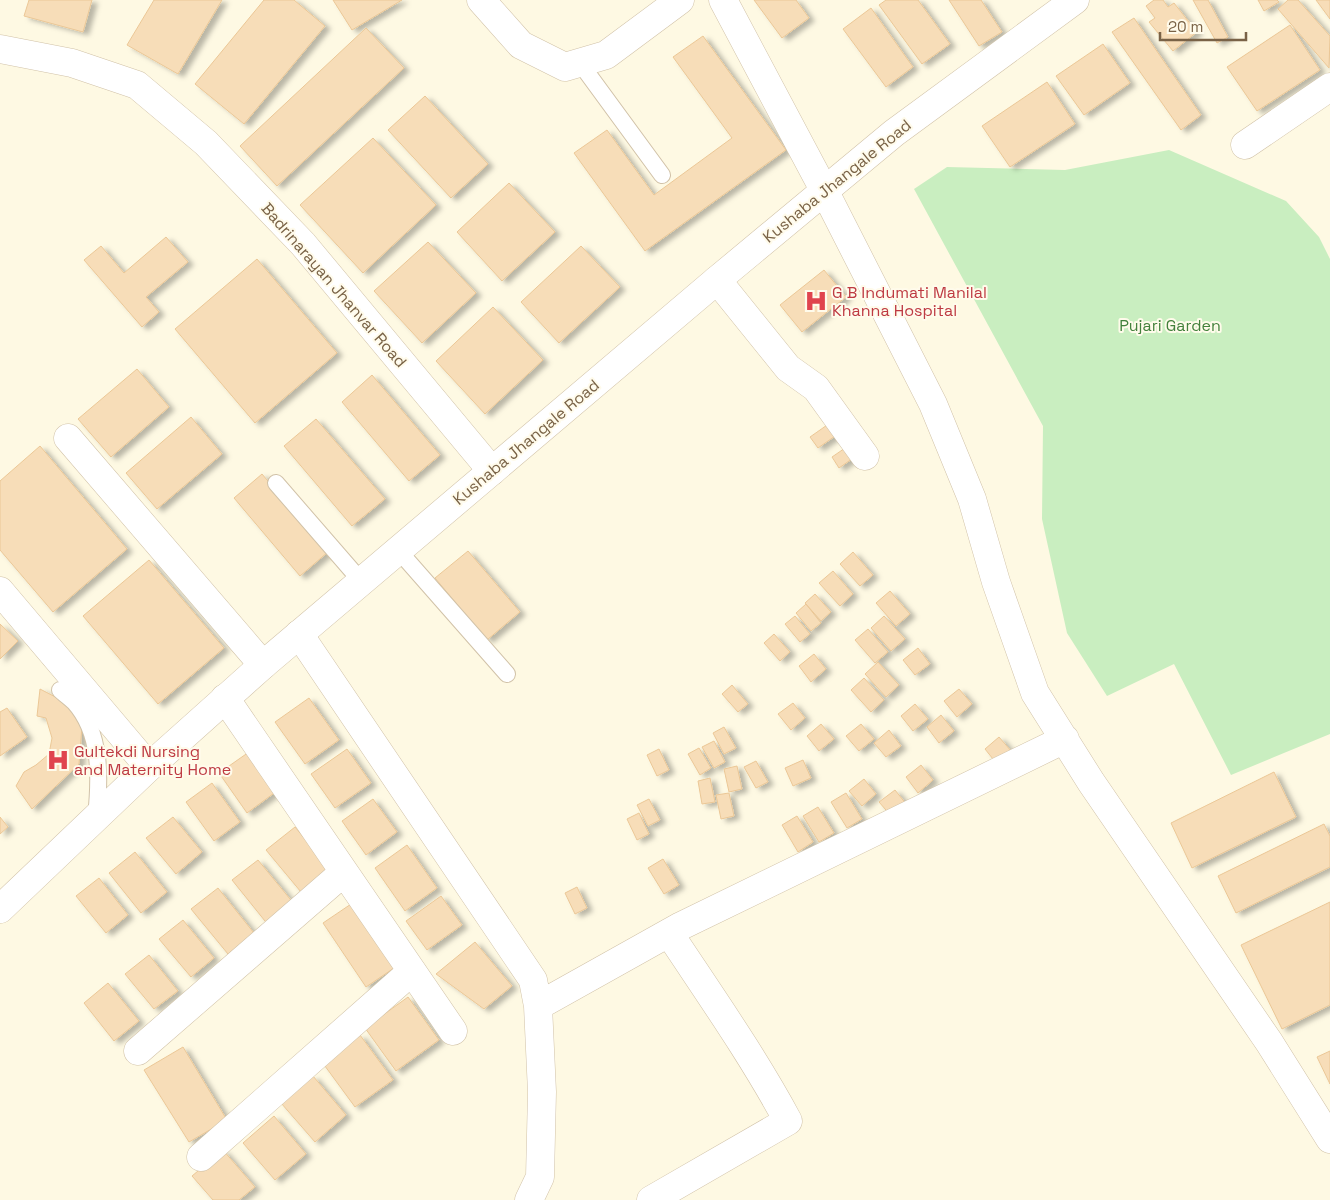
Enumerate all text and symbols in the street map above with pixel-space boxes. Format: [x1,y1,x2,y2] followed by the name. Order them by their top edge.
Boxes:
[1160,10,1246,42] scale bar
[1168,17,1203,36] text: 20 m
[758,115,916,247] street label: Kushaba Jhangale Road
[257,198,411,372] street label: Badrinarayan Jhanvar Road
[832,282,987,321] place label: G B Indumati Manilal Khanna Hospital
[803,288,829,314] hospital icon: G B Indumati Manilal Khanna Hospital
[1119,315,1221,336] park label: Pujari Garden
[448,374,604,510] street label: Kushaba Jhangale Road
[74,741,231,780] place label: Gultekdi Nursing and Maternity Home
[45,747,71,773] hospital icon: Gultekdi Nursing and Maternity Home

